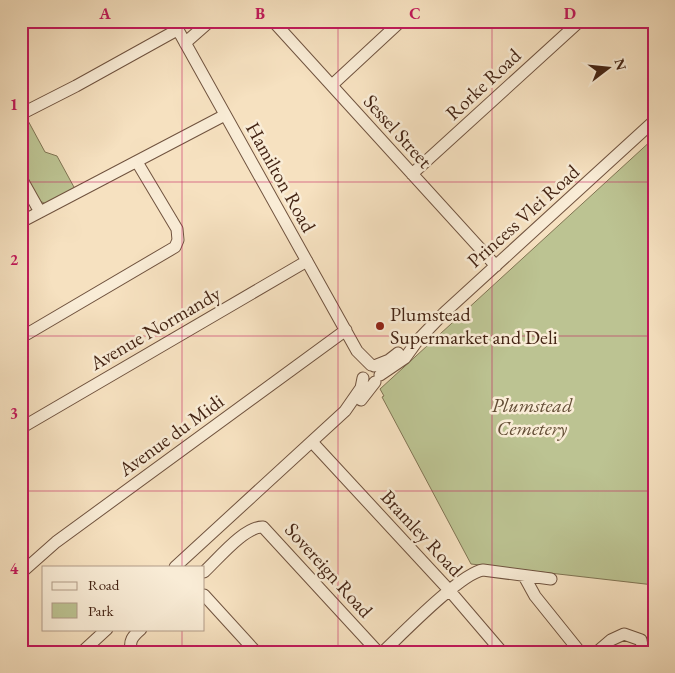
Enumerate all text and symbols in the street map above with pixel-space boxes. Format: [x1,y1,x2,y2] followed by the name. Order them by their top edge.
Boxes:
[98,3,111,24] text: A
[255,3,265,24] text: B
[409,3,421,24] text: C
[564,3,576,24] text: D
[440,42,527,126] street label: Rorke Road
[582,42,632,92] north arrow
[610,56,631,73] text: N
[358,89,438,174] street label: Sessel Street
[10,94,18,115] text: 1
[240,117,322,237] street label: Hamilton Road
[461,158,585,273] street label: Princess Vlei Road
[10,249,19,270] text: 2
[84,280,225,376] street label: Avenue Normandy
[390,301,558,350] place label: Plumstead Supermarket and Deli
[374,320,386,332] marker: Plumstead Supermarket and Deli
[112,388,229,483] street label: Avenue du Midi
[491,392,573,441] park label: Plumstead Cemetery
[10,403,18,424] text: 3
[375,484,469,582] street label: Bramley Road
[279,517,379,624] street label: Sovereign Road
[10,558,19,579] text: 4
[42,566,205,630] legend
[88,575,120,594] text: Road
[88,601,115,620] text: Park

